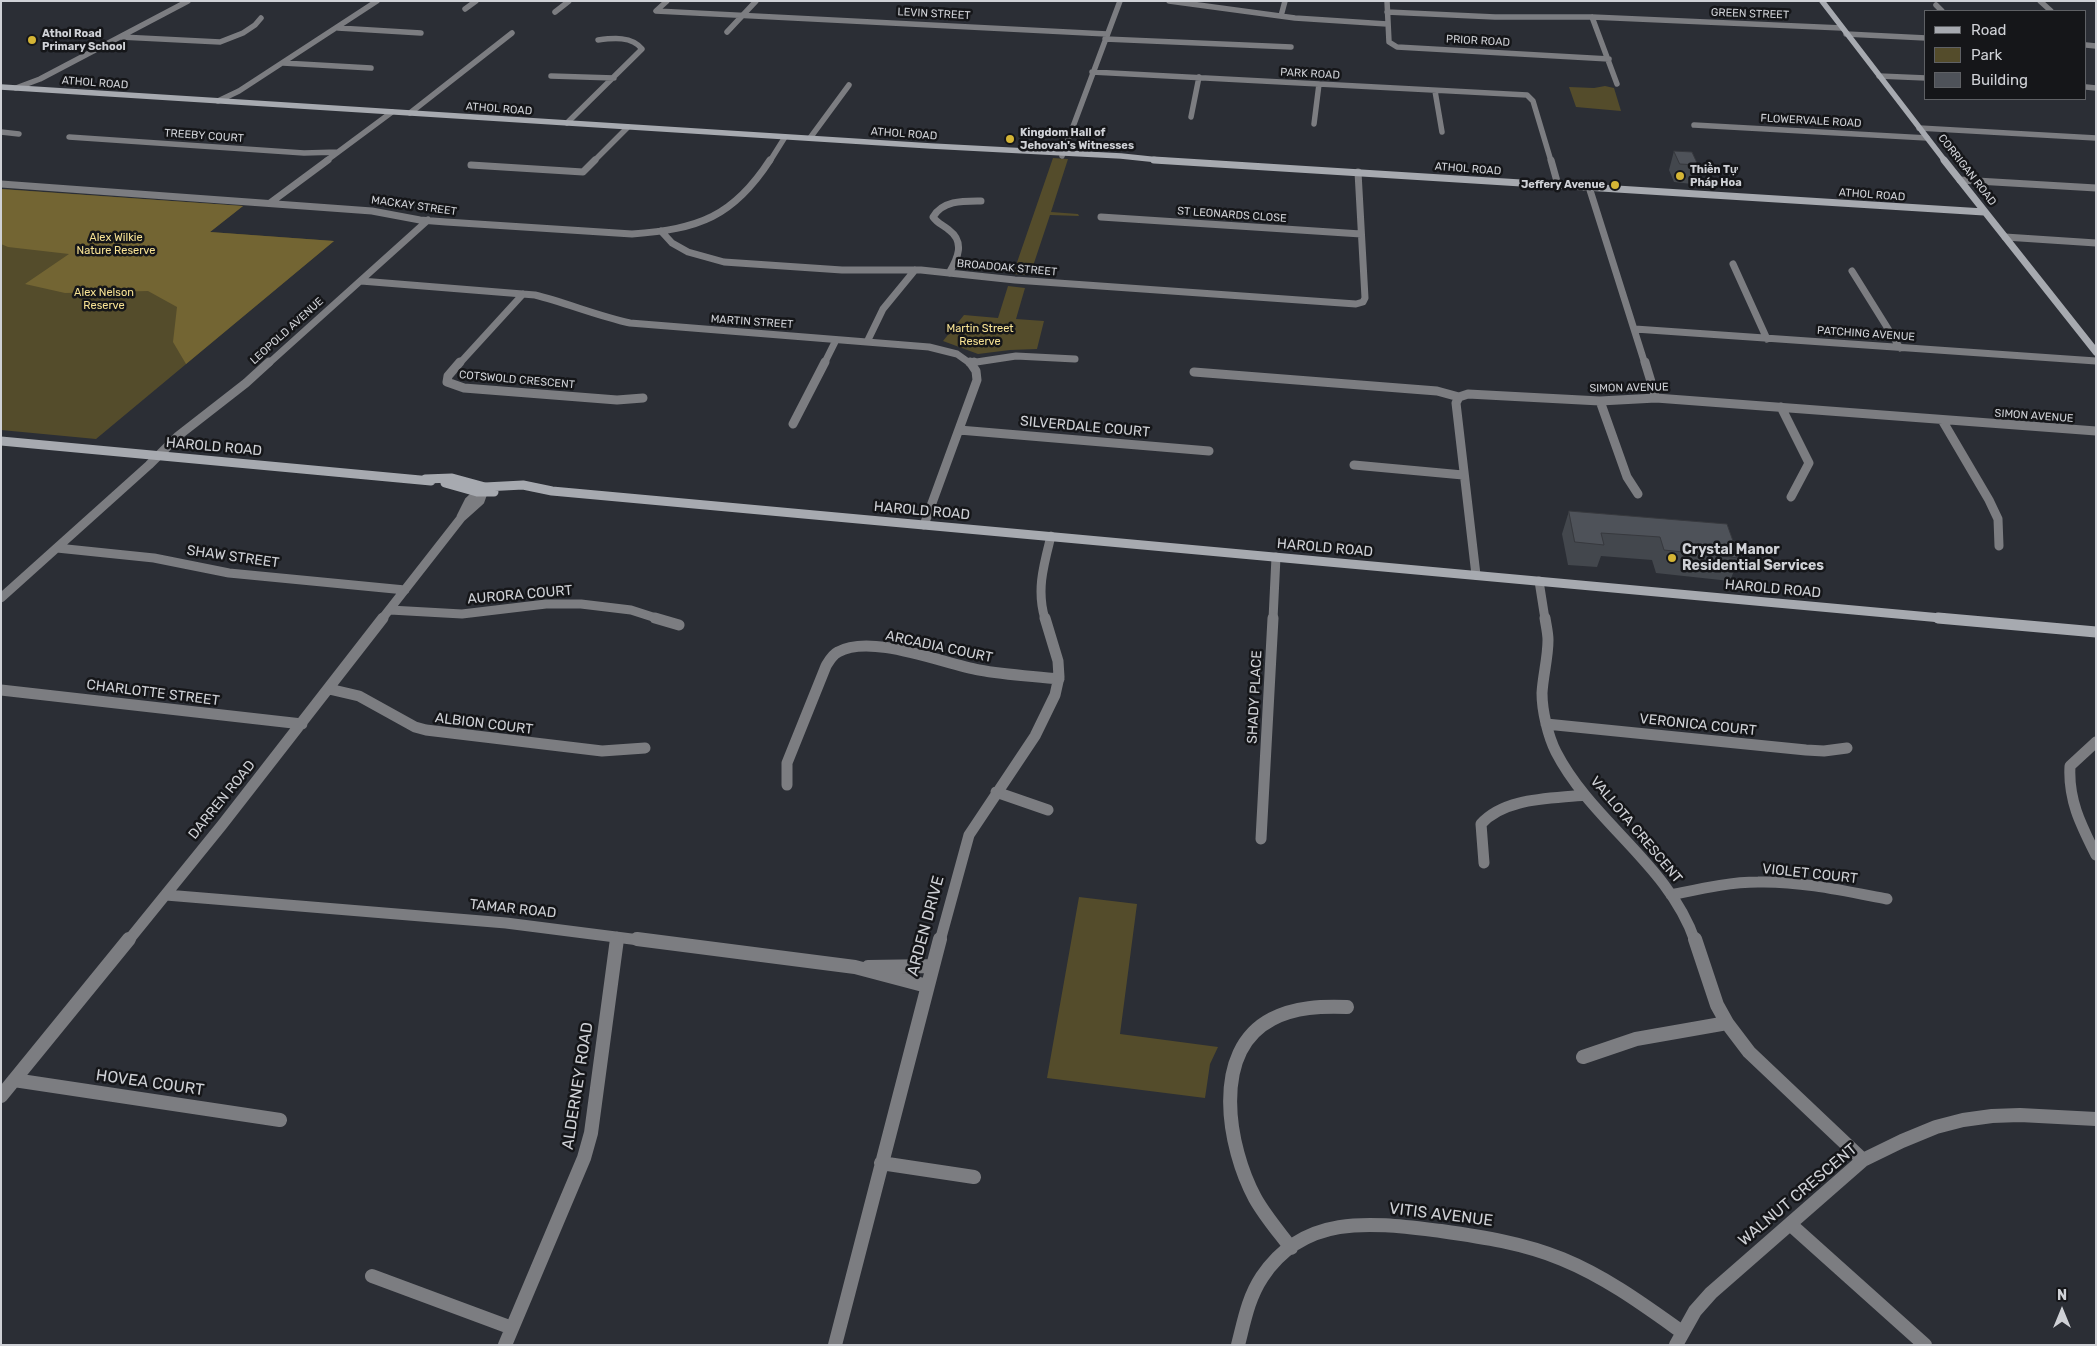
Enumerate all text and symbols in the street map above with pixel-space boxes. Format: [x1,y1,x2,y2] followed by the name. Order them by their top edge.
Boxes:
[897,5,971,23] street label: LEVIN STREET
[1711,6,1789,22] street label: GREEN STREET
[1924,10,2087,100] legend
[1971,21,2007,39] text: Road
[42,27,126,53] place label: Athol Road Primary School
[1446,33,1510,49] street label: PRIOR ROAD
[26,34,38,46] marker: Athol Road Primary School
[1971,46,2002,64] text: Park
[1280,66,1340,82] street label: PARK ROAD
[1971,71,2028,89] text: Building
[61,74,129,92] street label: ATHOL ROAD
[465,100,533,118] street label: ATHOL ROAD
[1760,112,1862,130] street label: FLOWERVALE ROAD
[870,125,938,143] street label: ATHOL ROAD
[1020,126,1134,152] place label: Kingdom Hall of Jehovah's Witnesses
[164,127,244,145] street label: TREEBY COURT
[1935,132,1999,208] street label: CORRIGAN ROAD
[1004,133,1016,145] marker: Kingdom Hall of Jehovah's Witnesses
[1434,160,1502,178] street label: ATHOL ROAD
[1690,163,1742,189] place label: Thiền Tự Pháp Hoa
[1674,170,1686,182] marker: Thiền Tự Pháp Hoa
[1521,178,1605,192] place label: Jeffery Avenue
[1609,179,1621,191] marker: Jeffery Avenue
[1838,186,1906,204] street label: ATHOL ROAD
[370,193,458,219] street label: MACKAY STREET
[1177,205,1287,225] street label: ST LEONARDS CLOSE
[77,231,155,257] park label: Alex Wilkie Nature Reserve
[956,257,1058,279] street label: BROADOAK STREET
[74,286,134,312] park label: Alex Nelson Reserve
[248,295,326,367] street label: LEOPOLD AVENUE
[710,313,794,331] street label: MARTIN STREET
[946,322,1014,348] park label: Martin Street Reserve
[1817,324,1915,344] street label: PATCHING AVENUE
[458,368,576,392] street label: COTSWOLD CRESCENT
[1589,381,1669,395] street label: SIMON AVENUE
[1994,407,2074,425] street label: SIMON AVENUE
[1019,413,1151,441] street label: SILVERDALE COURT
[165,434,263,460] street label: HAROLD ROAD
[873,498,971,524] street label: HAROLD ROAD
[1276,535,1374,561] street label: HAROLD ROAD
[186,542,280,572] street label: SHAW STREET
[1682,542,1824,574] place label: Crystal Manor Residential Services
[1666,552,1678,564] marker: Crystal Manor Residential Services
[1724,576,1822,602] street label: HAROLD ROAD
[467,582,573,608] street label: AURORA COURT
[884,627,994,667] street label: ARCADIA COURT
[1244,650,1266,744] street label: SHADY PLACE
[86,677,220,709] street label: CHARLOTTE STREET
[434,710,534,738] street label: ALBION COURT
[1639,710,1757,740] street label: VERONICA COURT
[185,757,259,843] street label: DARREN ROAD
[1587,773,1685,887] street label: VALLOTA CRESCENT
[1761,861,1859,887] street label: VIOLET COURT
[903,874,949,978] street label: ARDEN DRIVE
[469,896,557,922] street label: TAMAR ROAD
[558,1021,598,1151] street label: ALDERNEY ROAD
[95,1066,205,1100] street label: HOVEA COURT
[1735,1140,1861,1250] street label: WALNUT CRESCENT
[1388,1199,1494,1231] street label: VITIS AVENUE
[2037,1286,2087,1336] north arrow
[2057,1287,2067,1304] text: N

